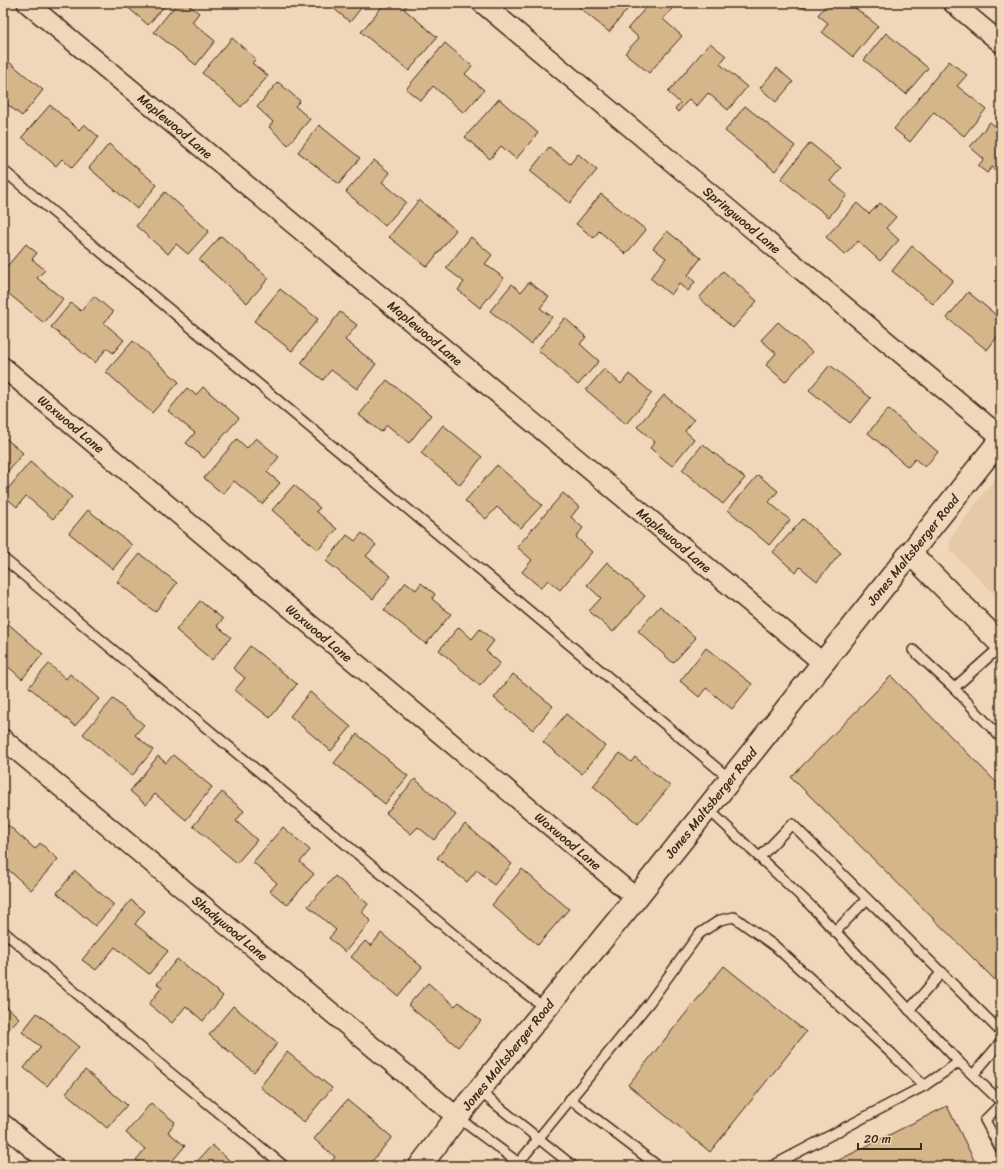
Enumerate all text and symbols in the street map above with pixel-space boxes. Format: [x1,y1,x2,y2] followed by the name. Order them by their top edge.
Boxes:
[132,87,218,165] street label: Maplewood Lane
[698,180,786,260] street label: Springwood Lane
[382,294,468,372] street label: Maplewood Lane
[32,389,110,459] street label: Waxwood Lane
[860,488,966,611] street label: Jones Maltsberger Road
[631,501,717,579] street label: Maplewood Lane
[280,598,358,668] street label: Waxwood Lane
[658,741,764,864] street label: Jones Maltsberger Road
[529,806,607,876] street label: Waxwood Lane
[187,889,273,967] street label: Shadywood Lane
[455,993,561,1116] street label: Jones Maltsberger Road
[858,1125,921,1151] scale bar
[864,1128,891,1150] text: 20 m

